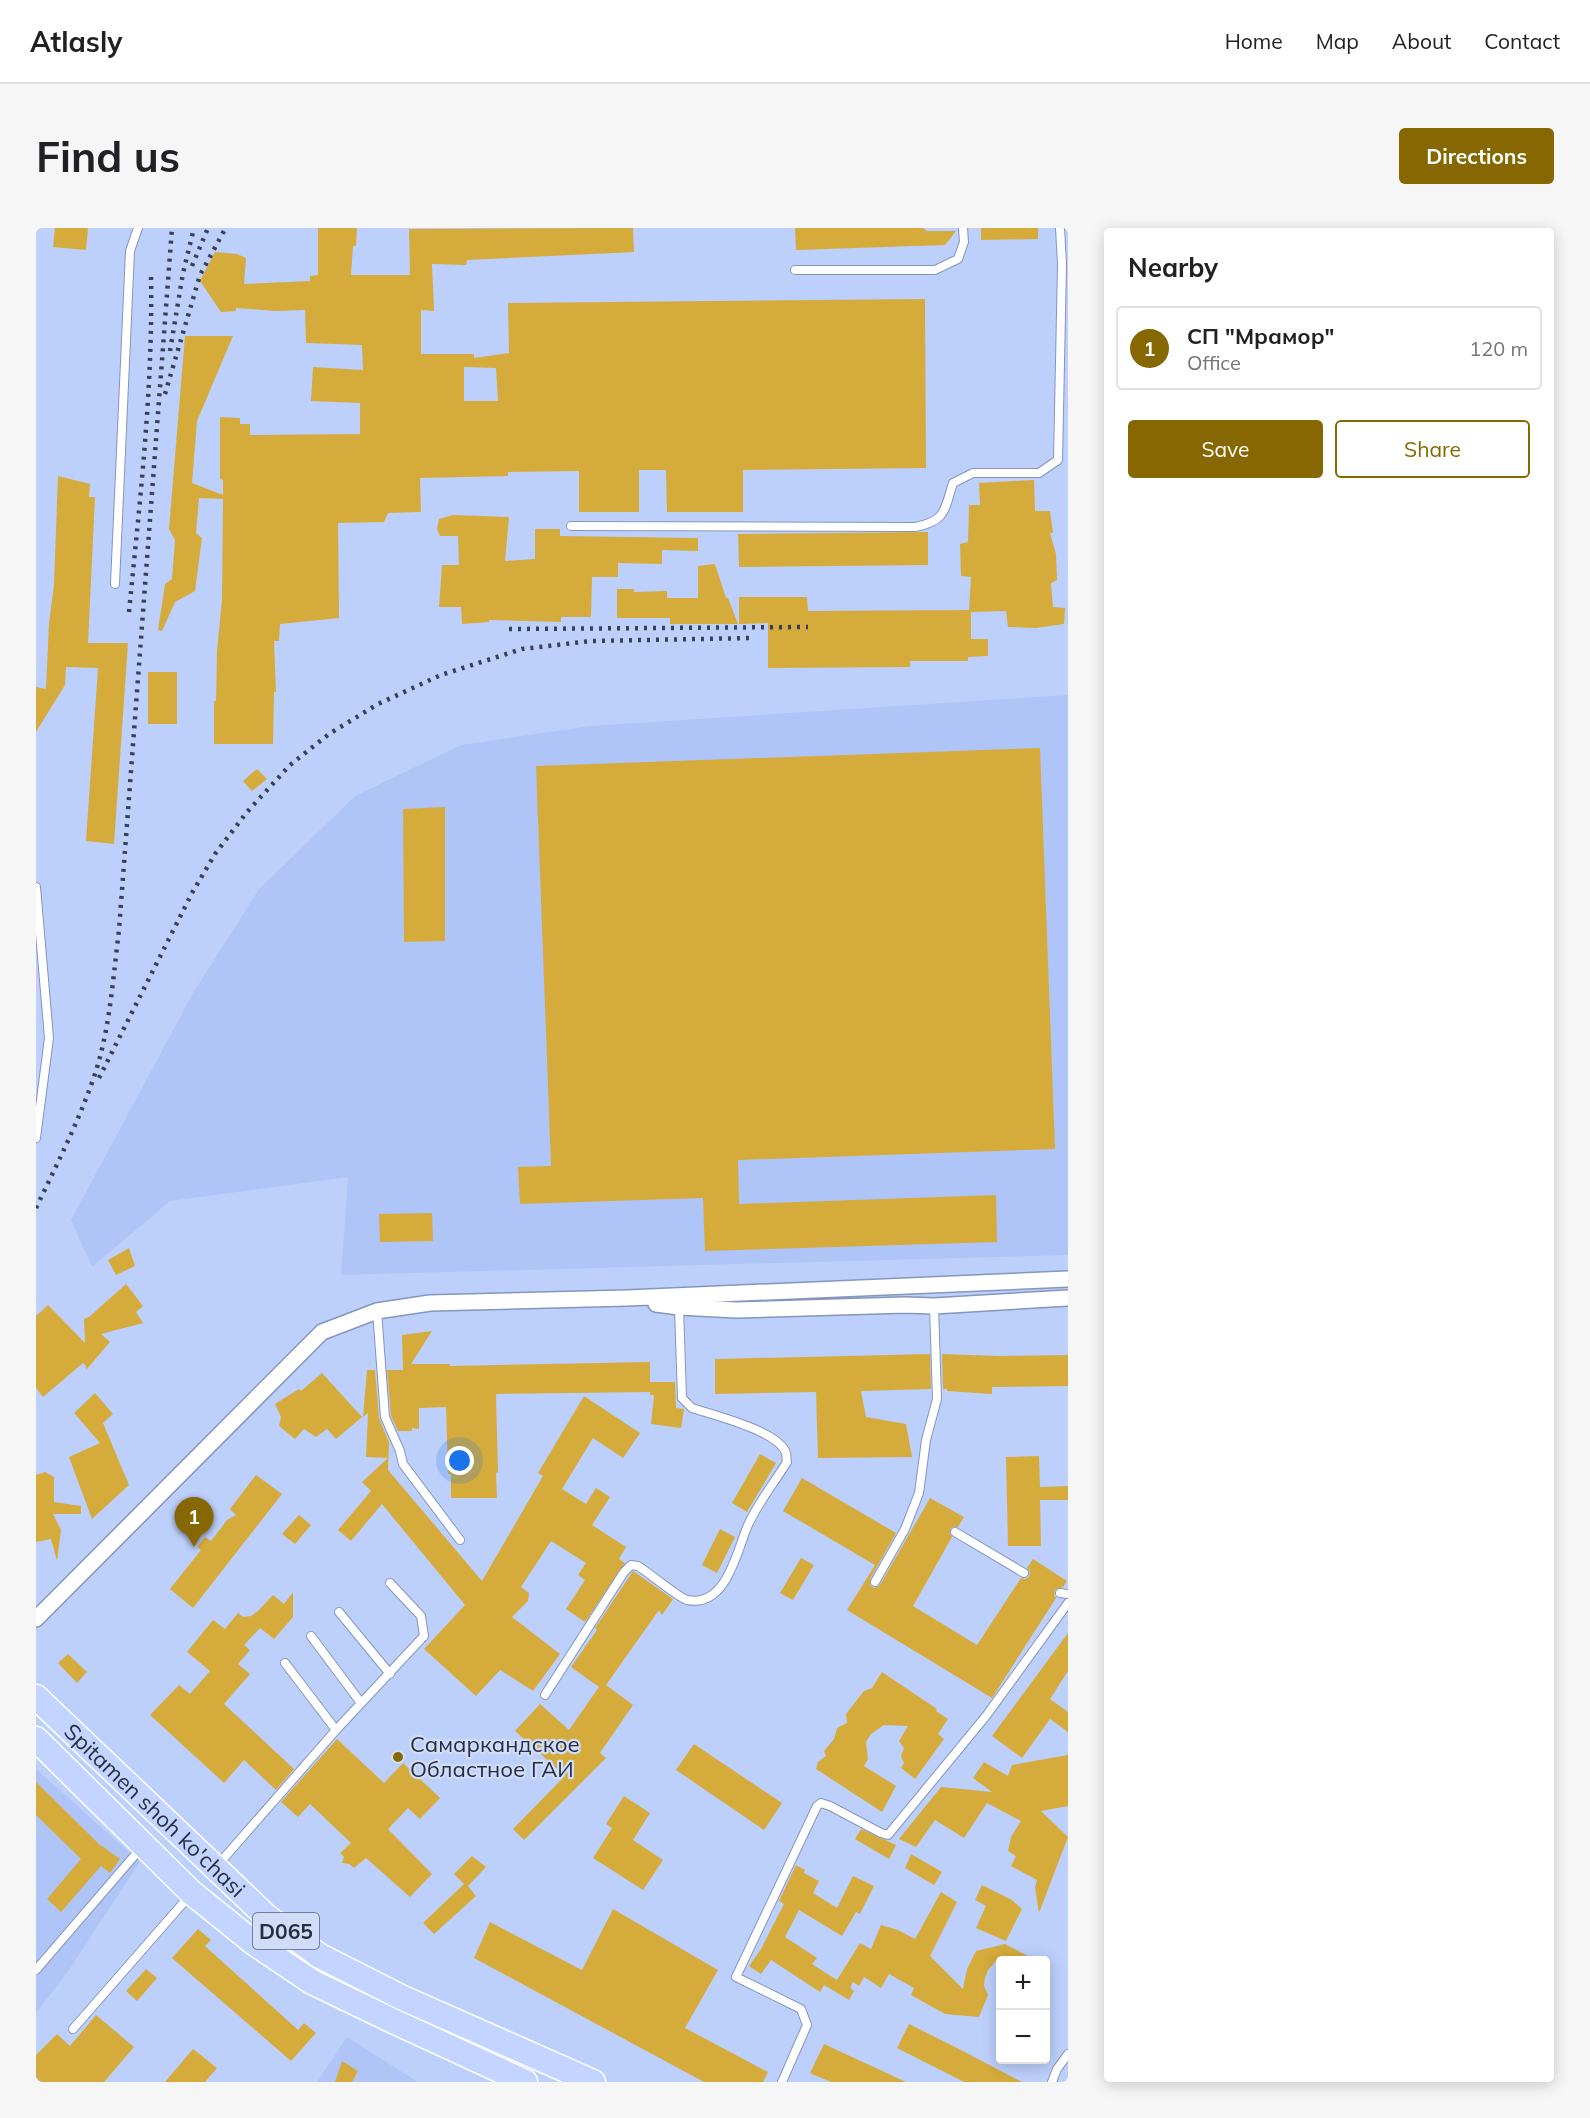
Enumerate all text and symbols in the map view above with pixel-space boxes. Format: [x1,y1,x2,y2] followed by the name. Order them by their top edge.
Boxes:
[30,24,122,59] text: Atlasly
[1225,28,1283,54] text: Home
[1316,28,1359,54] text: Map
[1392,28,1451,54] text: About
[1484,28,1560,54] text: Contact
[1399,128,1554,184] button: Directions
[36,130,180,183] text: Find us
[1128,251,1218,284] text: Nearby
[1187,322,1334,350] text: СП "Мрамор"
[1144,336,1156,361] text: 1
[1469,336,1528,361] text: 120 m
[1187,350,1241,375] text: Office
[1128,420,1323,478] button: Save
[1335,420,1530,478] button: Share
[445,1446,474,1475] your location
[174,1498,214,1547] pin: 1
[58,1717,251,1903] street label: Spitamen shoh ko'chasi
[410,1730,580,1783] place label: Самаркандское Областное ГАИ
[391,1750,405,1764] marker: Самаркандское Областное ГАИ
[253,1913,319,1949] road number: D065
[996,1956,1050,2064] map controls
[996,1956,1050,2010] button: +
[996,2010,1050,2064] button: −

